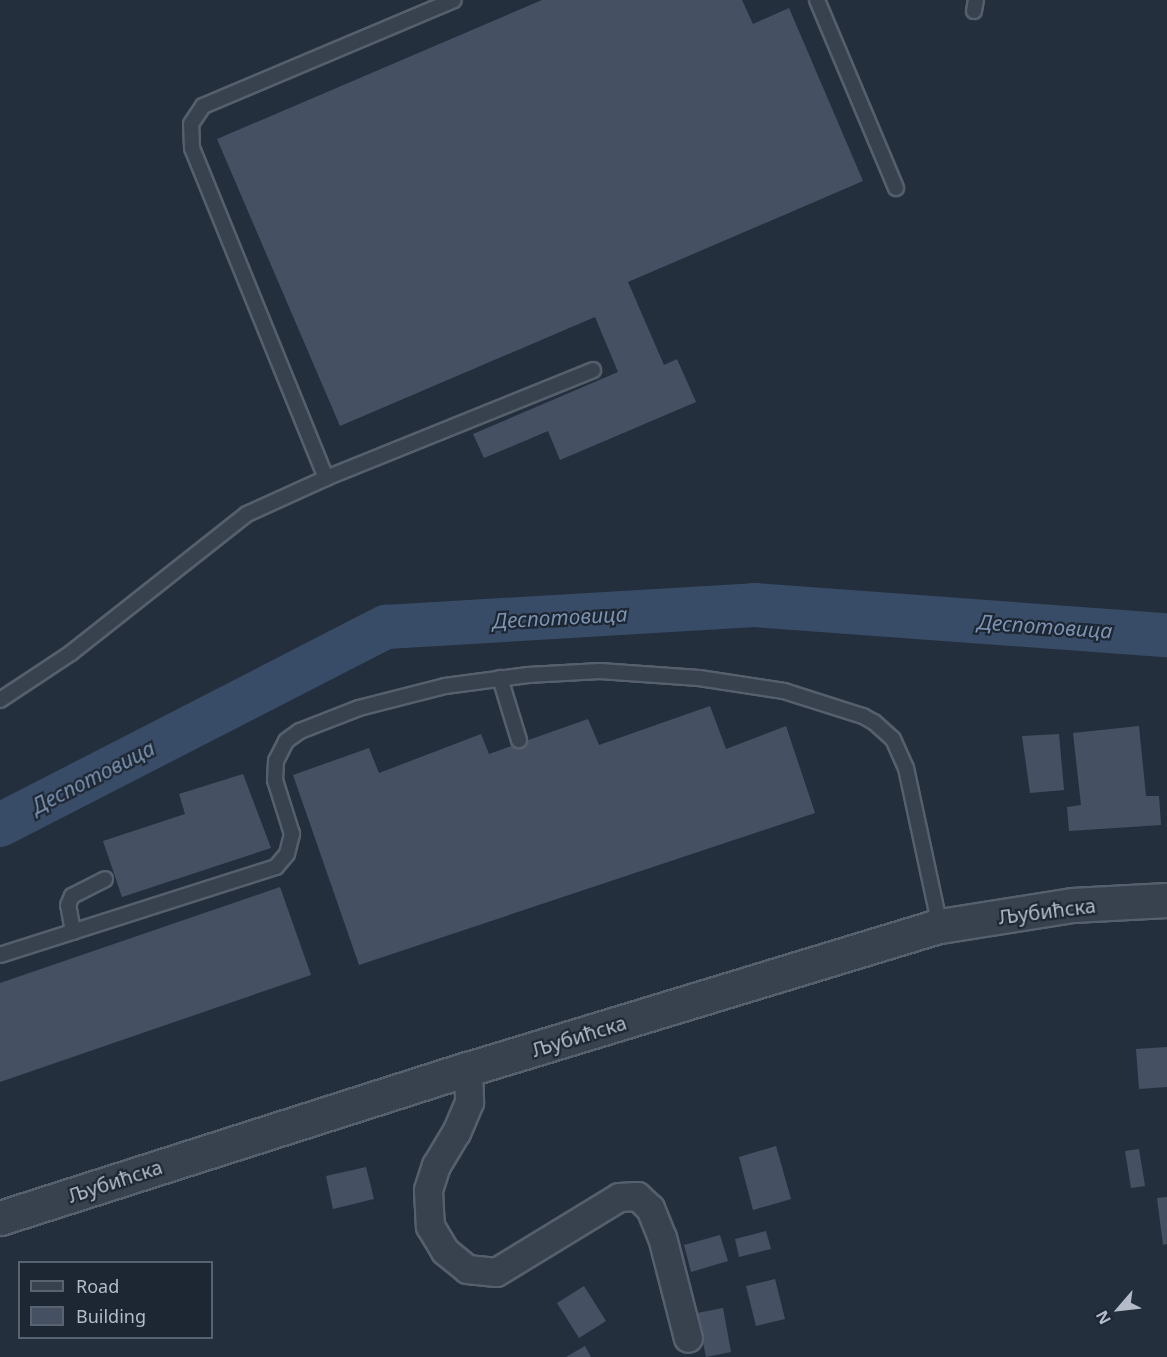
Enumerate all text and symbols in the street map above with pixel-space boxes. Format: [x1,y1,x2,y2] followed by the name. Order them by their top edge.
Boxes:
[492,601,628,633] water label: Деспотовица
[977,609,1113,643] water label: Деспотовица
[27,735,159,819] water label: Деспотовица
[997,893,1097,929] street label: Љубићска
[529,1010,629,1062] street label: Љубићска
[65,1154,165,1208] street label: Љубићска
[18,1261,213,1339] legend
[76,1274,119,1298] text: Road
[1089,1279,1149,1339] north arrow
[76,1304,146,1328] text: Building
[1090,1307,1116,1328] text: N

